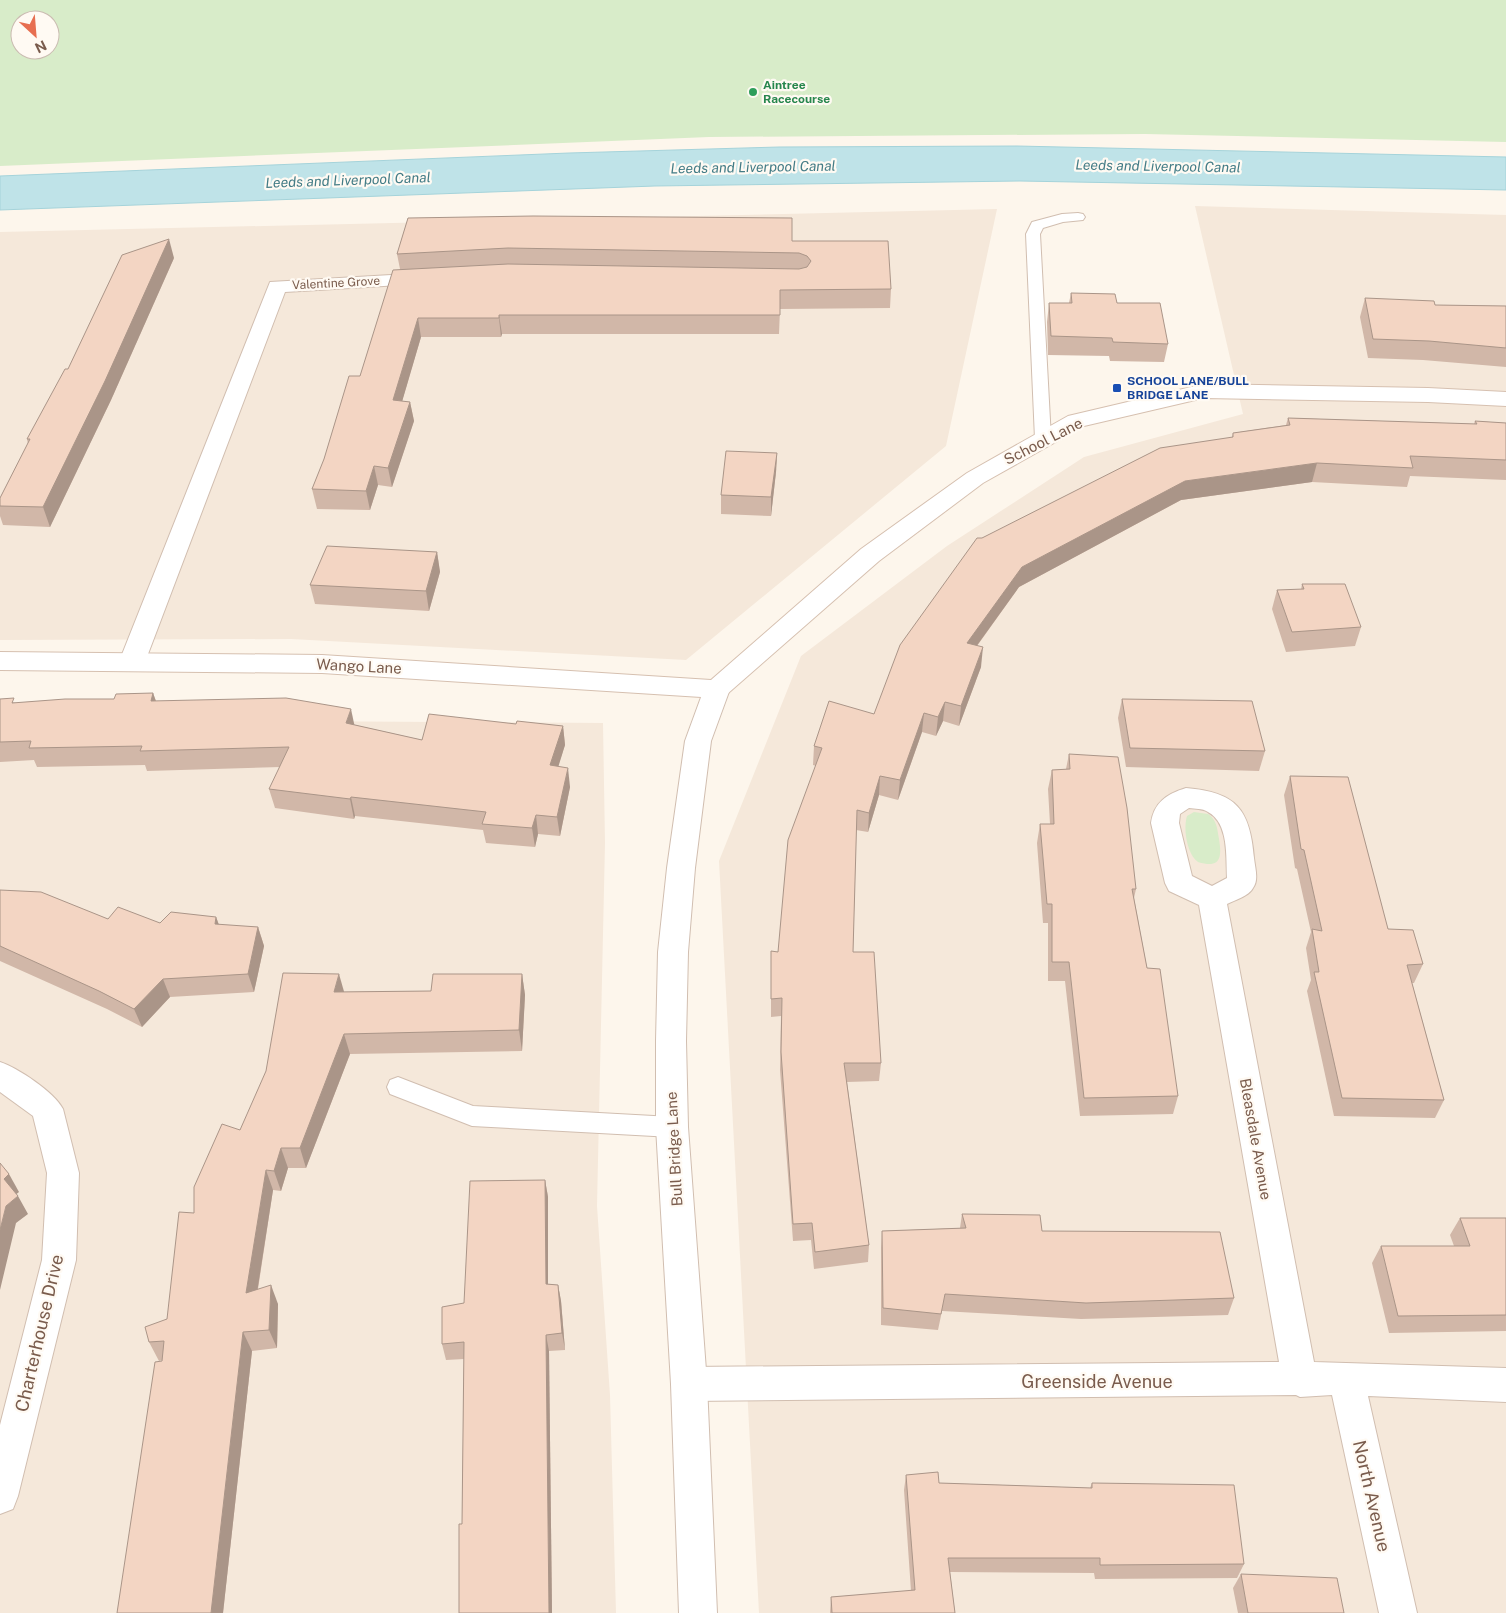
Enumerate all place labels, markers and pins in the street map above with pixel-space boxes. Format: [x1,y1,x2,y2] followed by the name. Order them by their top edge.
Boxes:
[763,78,830,106] place label: Aintree Racecourse
[747,86,759,98] marker: Aintree Racecourse
[1127,374,1249,402] place label: SCHOOL LANE/BULL BRIDGE LANE
[1111,382,1123,394] marker: SCHOOL LANE/BULL BRIDGE LANE

